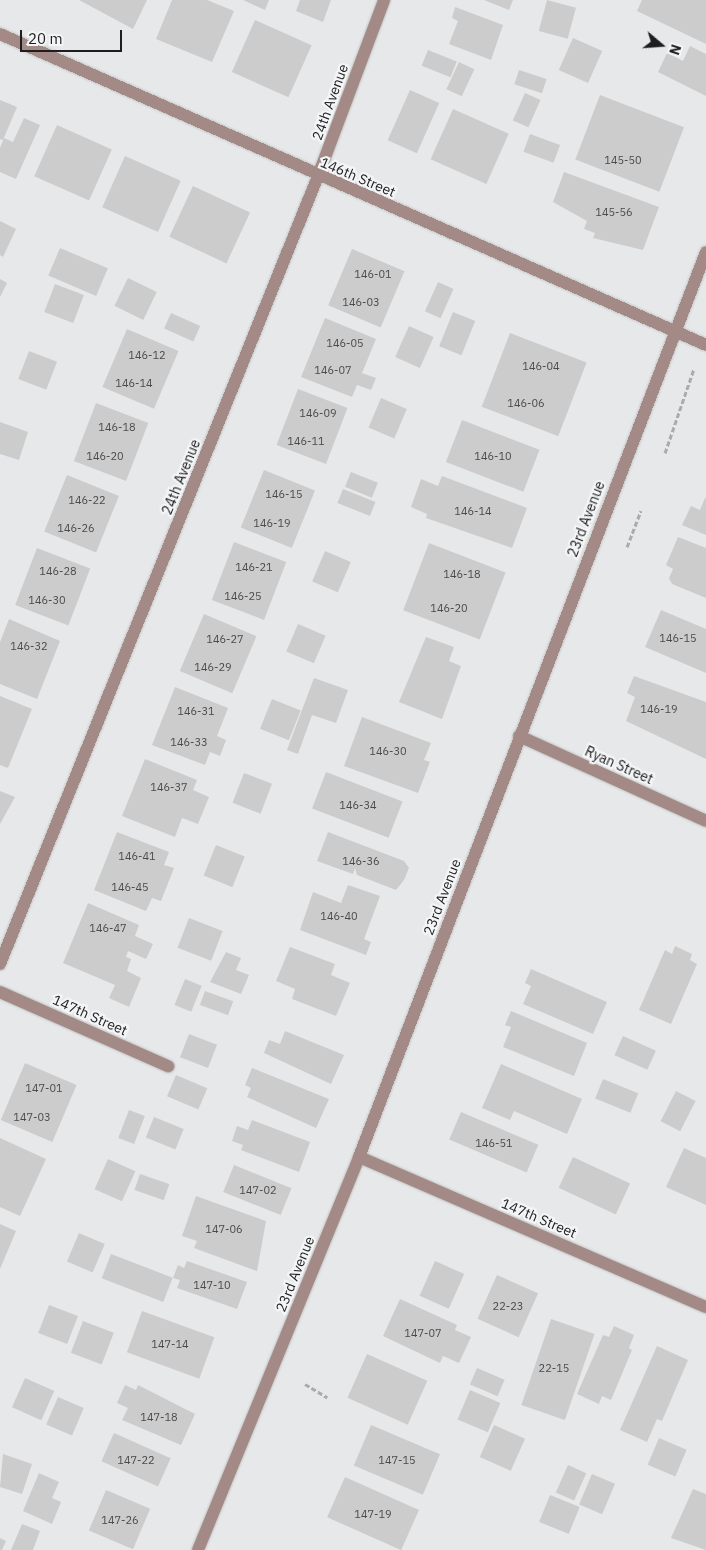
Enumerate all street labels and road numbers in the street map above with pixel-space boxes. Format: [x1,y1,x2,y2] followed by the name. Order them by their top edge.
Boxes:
[308,62,352,142] street label: 24th Avenue
[318,154,398,200] street label: 146th Street
[158,437,204,517] street label: 24th Avenue
[564,479,608,559] street label: 23rd Avenue
[582,743,656,787] street label: Ryan Street
[420,857,464,937] street label: 23rd Avenue
[50,991,130,1039] street label: 147th Street
[499,1195,579,1241] street label: 147th Street
[272,1234,318,1314] street label: 23rd Avenue

